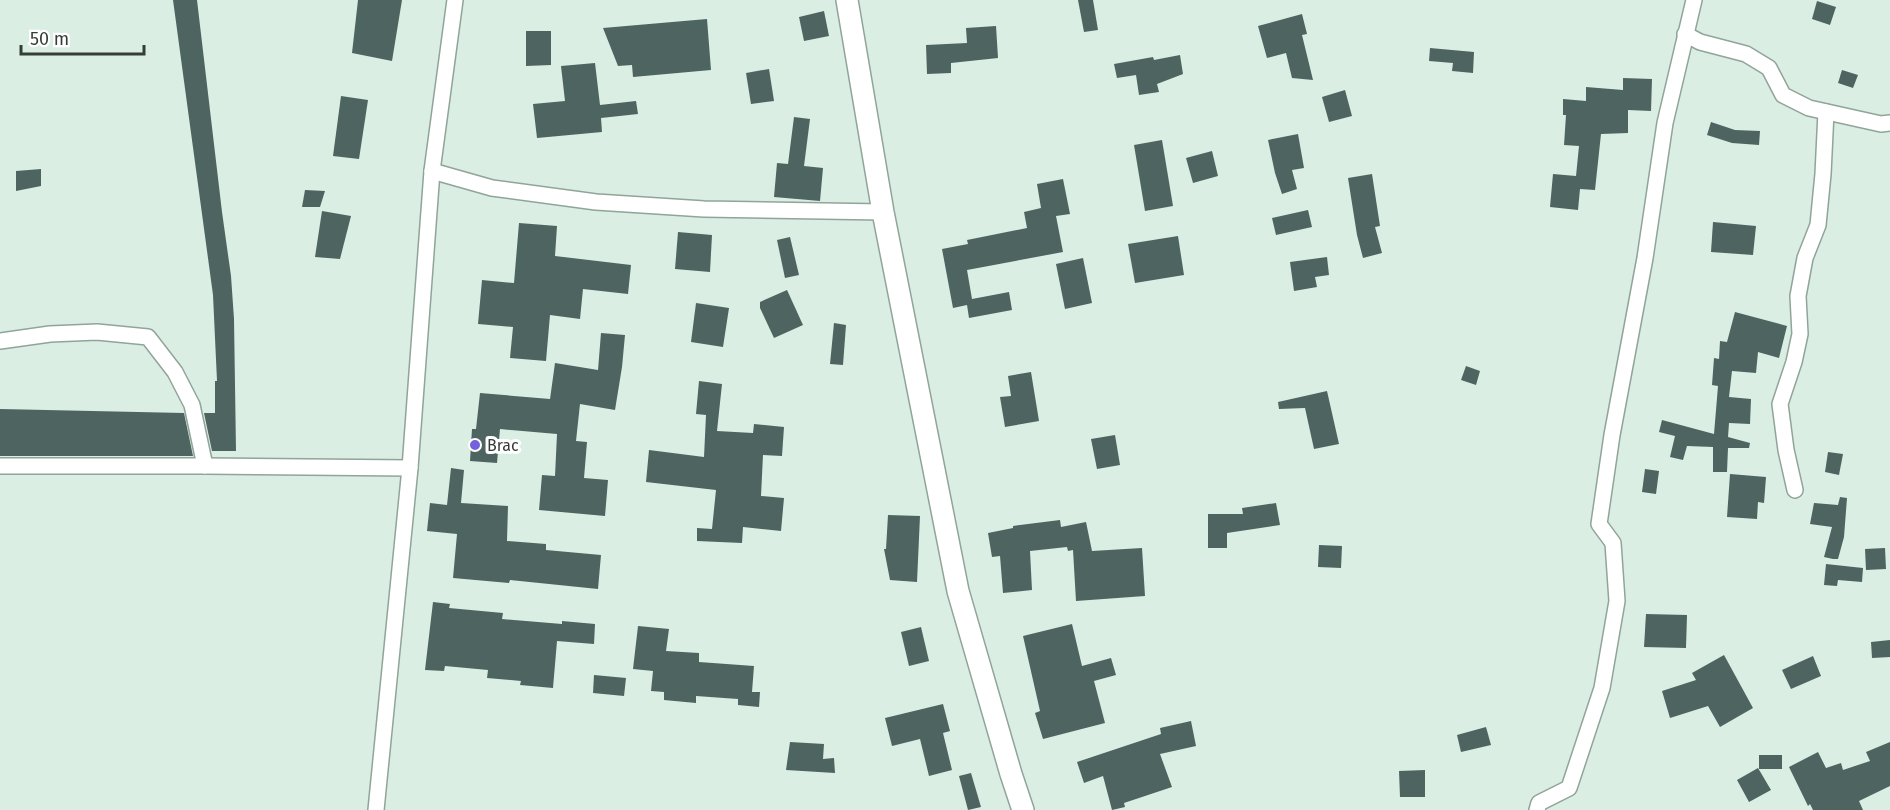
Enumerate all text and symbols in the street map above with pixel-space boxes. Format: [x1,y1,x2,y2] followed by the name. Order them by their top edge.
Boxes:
[21,18,144,56] scale bar
[30,28,69,50] text: 50 m
[487,436,519,455] place label: Brac
[468,438,482,452] marker: Brac

